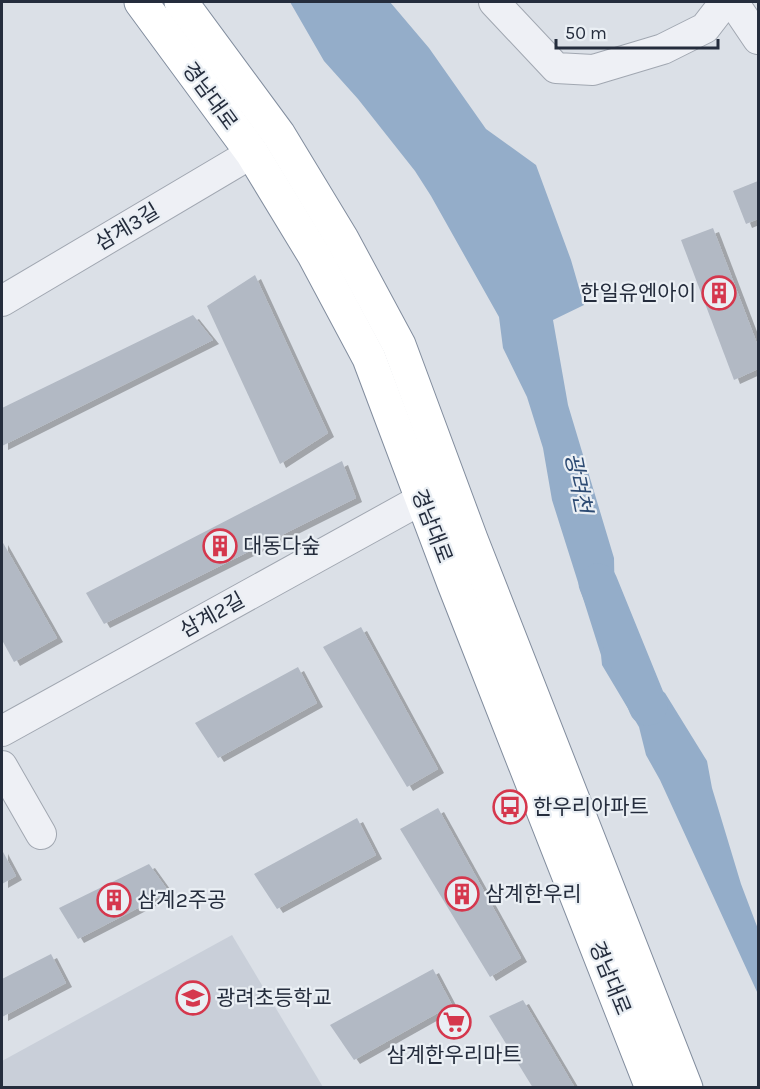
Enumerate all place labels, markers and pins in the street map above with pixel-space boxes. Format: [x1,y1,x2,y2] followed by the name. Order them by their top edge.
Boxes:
[701,275,737,311] building icon: 한일유엔아이
[580,281,696,305] place label: 한일유엔아이
[202,528,238,564] building icon: 대동다숲
[243,534,320,558] place label: 대동다숲
[492,789,528,825] bus stop icon: 한우리아파트
[533,795,649,819] place label: 한우리아파트
[444,876,480,912] building icon: 삼계한우리
[96,882,132,918] building icon: 삼계2주공
[485,882,582,906] place label: 삼계한우리
[137,888,226,912] place label: 삼계2주공
[175,980,211,1016] school or university icon: 광려초등학교
[216,986,332,1010] place label: 광려초등학교
[436,1004,472,1040] supermarket icon: 삼계한우리마트
[386,1043,522,1067] place label: 삼계한우리마트

